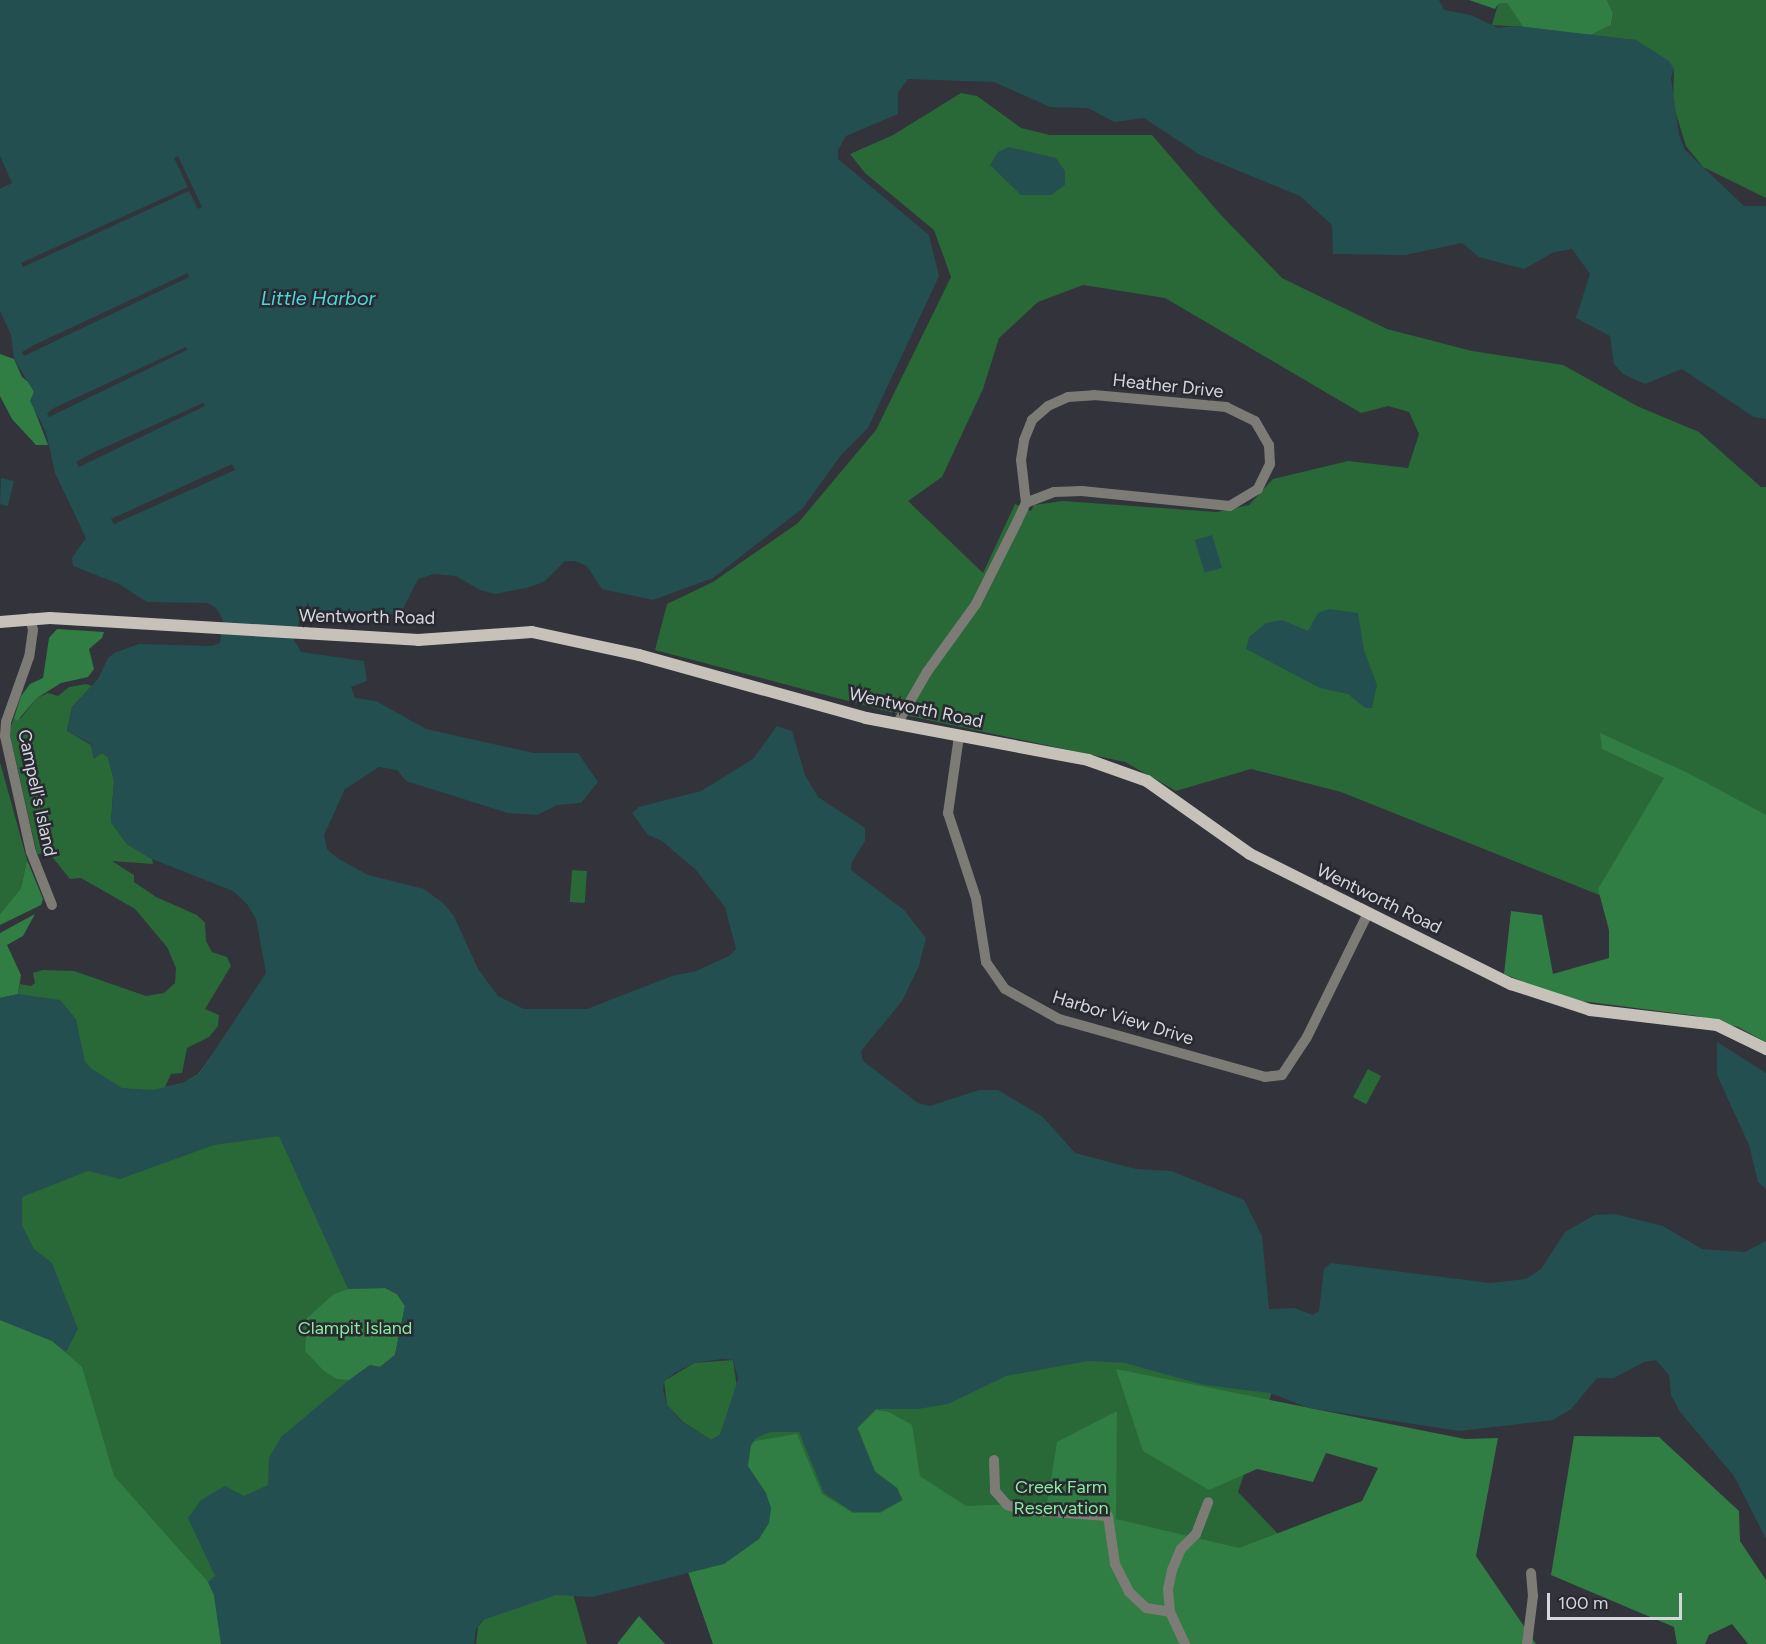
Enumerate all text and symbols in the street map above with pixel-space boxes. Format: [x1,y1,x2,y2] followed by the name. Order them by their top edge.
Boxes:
[261,286,375,310] water label: Little Harbor
[1111,369,1225,403] street label: Heather Drive
[299,605,435,629] street label: Wentworth Road
[847,683,985,733] street label: Wentworth Road
[13,728,61,858] street label: Campell's Island
[1313,859,1445,939] street label: Wentworth Road
[1050,986,1196,1050] street label: Harbor View Drive
[298,1317,412,1339] park label: Clampit Island
[1013,1477,1109,1520] park label: Creek Farm Reservation
[1550,1581,1685,1619] scale bar
[1558,1592,1608,1614] text: 100 m

